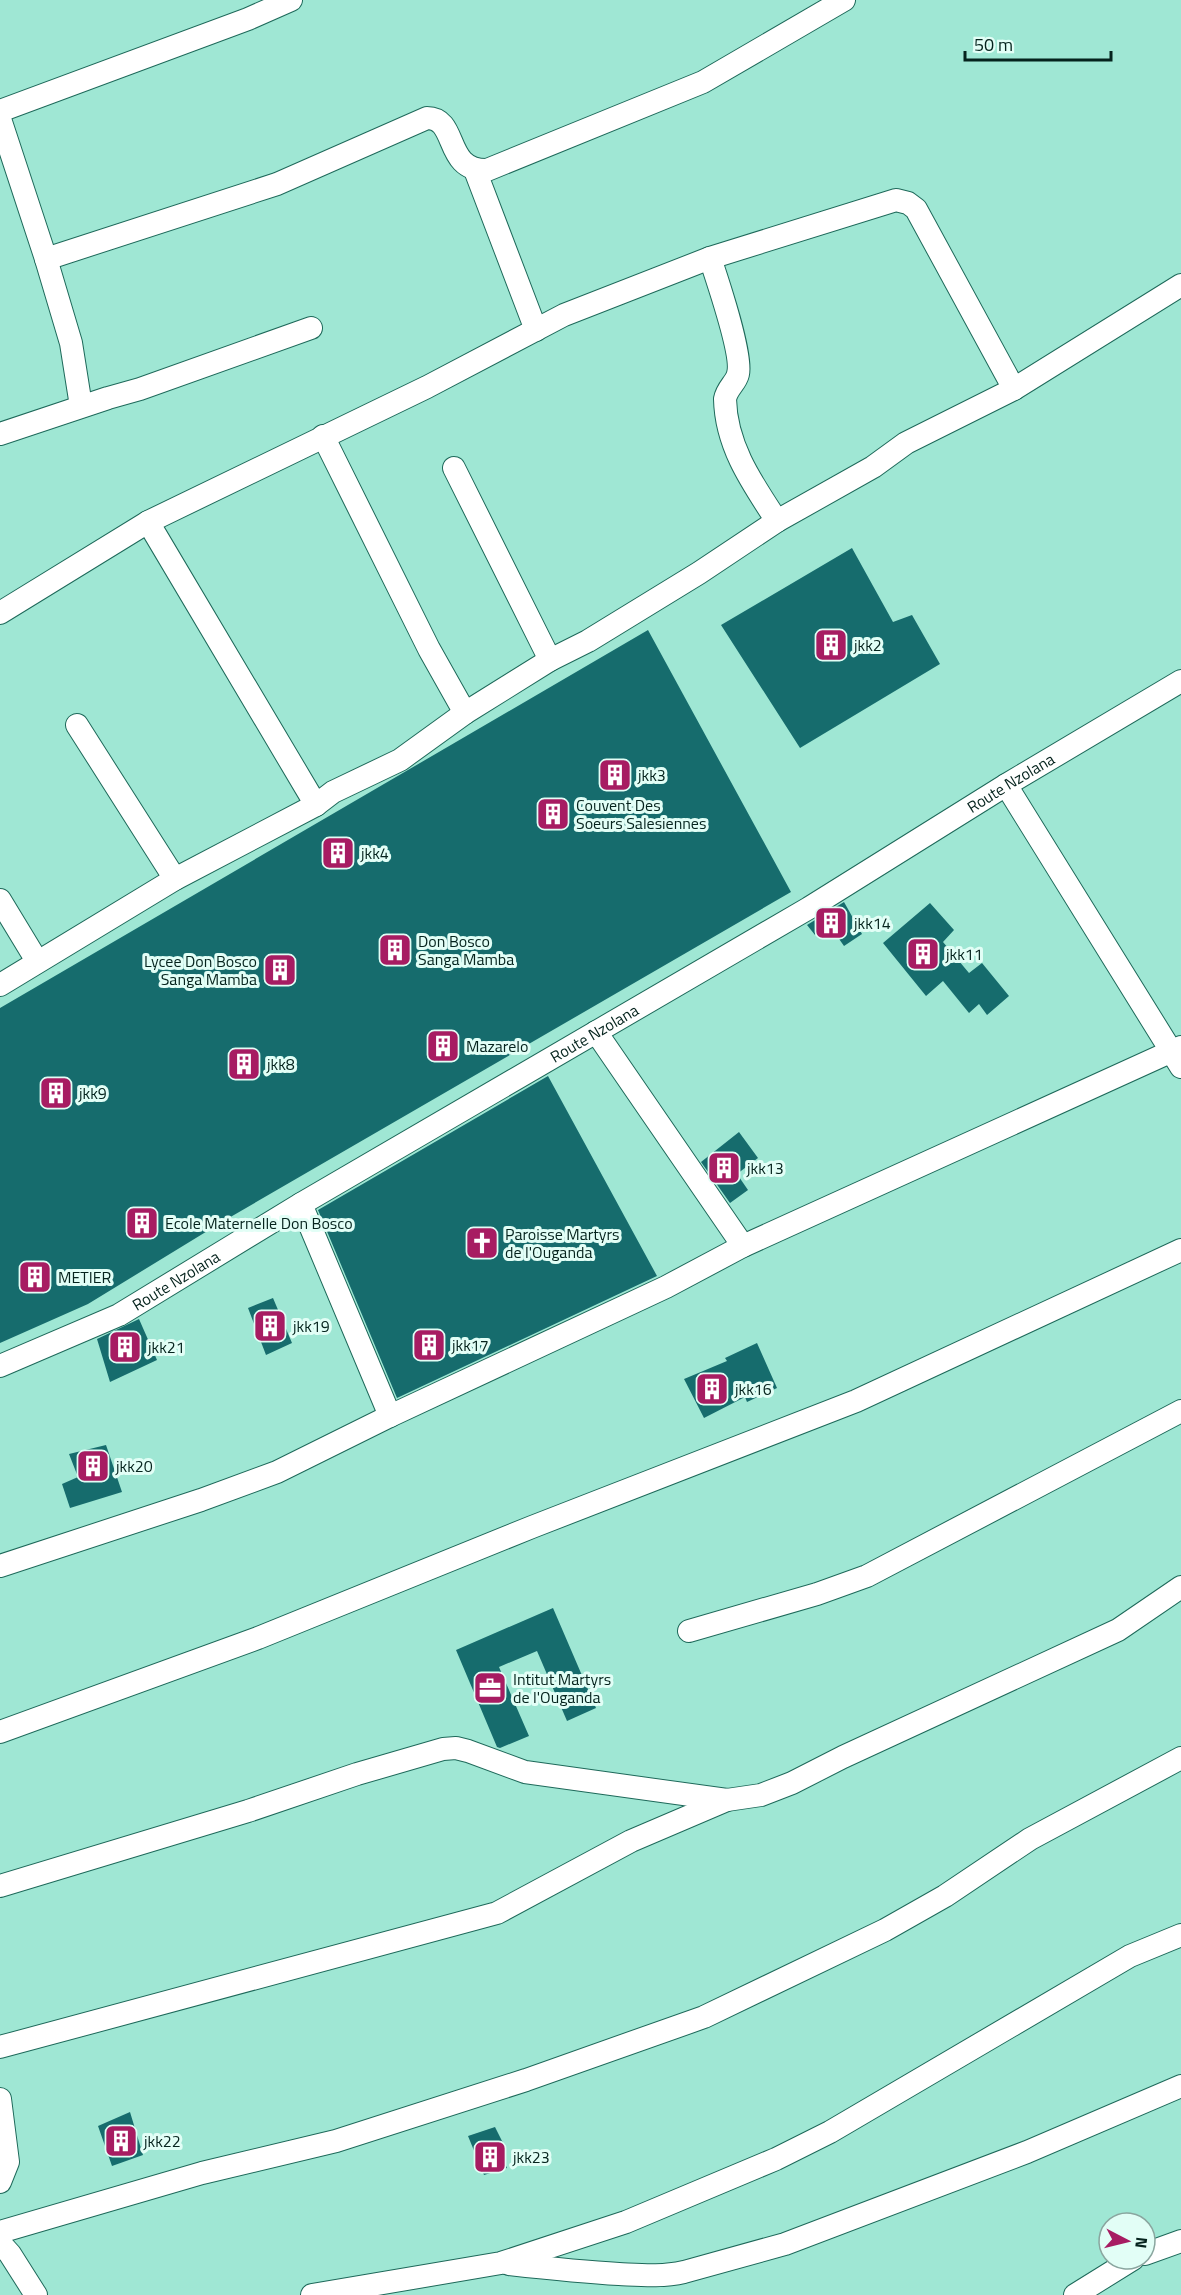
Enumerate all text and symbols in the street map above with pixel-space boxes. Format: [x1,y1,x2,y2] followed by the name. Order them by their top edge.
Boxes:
[965,24,1110,62] scale bar
[974,31,1013,58] text: 50 m
[813,627,849,663] building icon: jkk2
[853,633,882,657] place label: jkk2
[962,747,1059,819] street label: Route Nzolana
[597,757,633,793] building icon: jkk3
[637,763,666,787] place label: jkk3
[576,793,706,835] place label: Couvent Des Soeurs Salesiennes
[535,796,571,832] building icon: Couvent Des Soeurs Salesiennes
[320,835,356,871] building icon: jkk4
[360,841,389,865] place label: jkk4
[813,905,849,941] building icon: jkk14
[853,911,891,935] place label: jkk14
[418,929,514,971] place label: Don Bosco Sanga Mamba
[377,932,413,968] building icon: Don Bosco Sanga Mamba
[905,936,941,972] building icon: jkk11
[945,942,983,966] place label: jkk11
[144,949,257,991] place label: Lycee Don Bosco Sanga Mamba
[262,952,298,988] building icon: Lycee Don Bosco Sanga Mamba
[545,998,643,1068] street label: Route Nzolana
[425,1028,461,1064] building icon: Mazarelo
[466,1034,528,1058] place label: Mazarelo
[226,1046,262,1082] building icon: jkk8
[266,1052,295,1076] place label: jkk8
[38,1075,74,1111] building icon: jkk9
[78,1081,107,1105] place label: jkk9
[706,1150,742,1186] building icon: jkk13
[746,1156,784,1180] place label: jkk13
[124,1205,160,1241] building icon: Ecole Maternelle Don Bosco
[165,1211,353,1235] place label: Ecole Maternelle Don Bosco
[505,1222,620,1264] place label: Paroisse Martyrs de l'Ouganda
[464,1225,500,1261] church icon: Paroisse Martyrs de l'Ouganda
[127,1244,224,1316] street label: Route Nzolana
[17,1259,53,1295] building icon: METIER
[58,1265,111,1289] place label: METIER
[252,1308,288,1344] building icon: jkk19
[292,1314,330,1338] place label: jkk19
[411,1327,447,1363] building icon: jkk17
[107,1329,143,1365] building icon: jkk21
[451,1333,489,1357] place label: jkk17
[147,1335,185,1359] place label: jkk21
[694,1371,730,1407] building icon: jkk16
[734,1377,772,1401] place label: jkk16
[75,1448,111,1484] building icon: jkk20
[115,1454,153,1478] place label: jkk20
[513,1667,611,1709] place label: Intitut Martyrs de l'Ouganda
[472,1670,508,1706] office icon: Intitut Martyrs de l'Ouganda
[103,2123,139,2159] building icon: jkk22
[143,2129,181,2153] place label: jkk22
[472,2139,508,2175] building icon: jkk23
[512,2145,550,2169] place label: jkk23
[1097,2211,1157,2271] north arrow
[1129,2236,1154,2250] text: N

